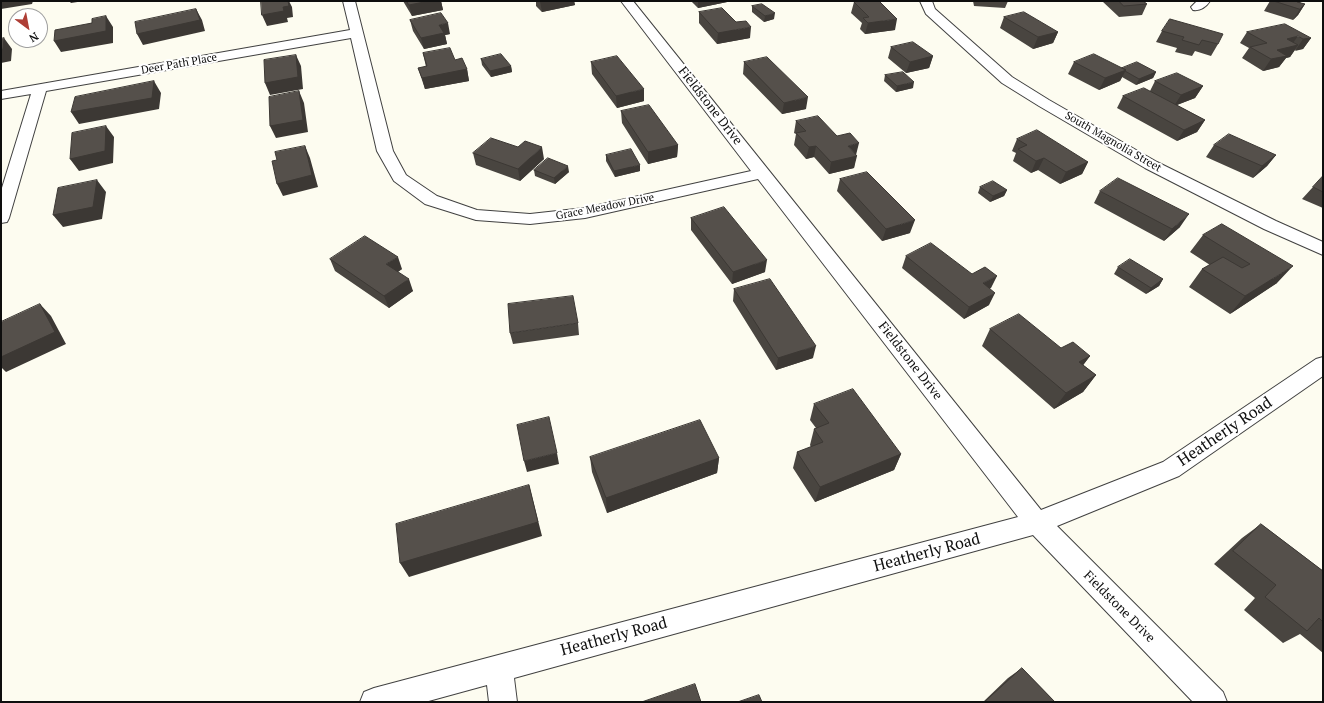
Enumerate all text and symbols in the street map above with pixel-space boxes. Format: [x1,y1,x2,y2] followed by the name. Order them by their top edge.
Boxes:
[8,8,48,48] north arrow
[27,29,41,45] text: N
[140,51,218,77] street label: Deer Path Place
[675,64,745,148] street label: Fieldstone Drive
[1062,109,1164,175] street label: South Magnolia Street
[555,191,655,223] street label: Grace Meadow Drive
[875,319,945,403] street label: Fieldstone Drive
[1174,393,1276,471] street label: Heatherly Road
[871,530,983,576] street label: Heatherly Road
[1080,568,1158,646] street label: Fieldstone Drive
[558,614,670,660] street label: Heatherly Road

